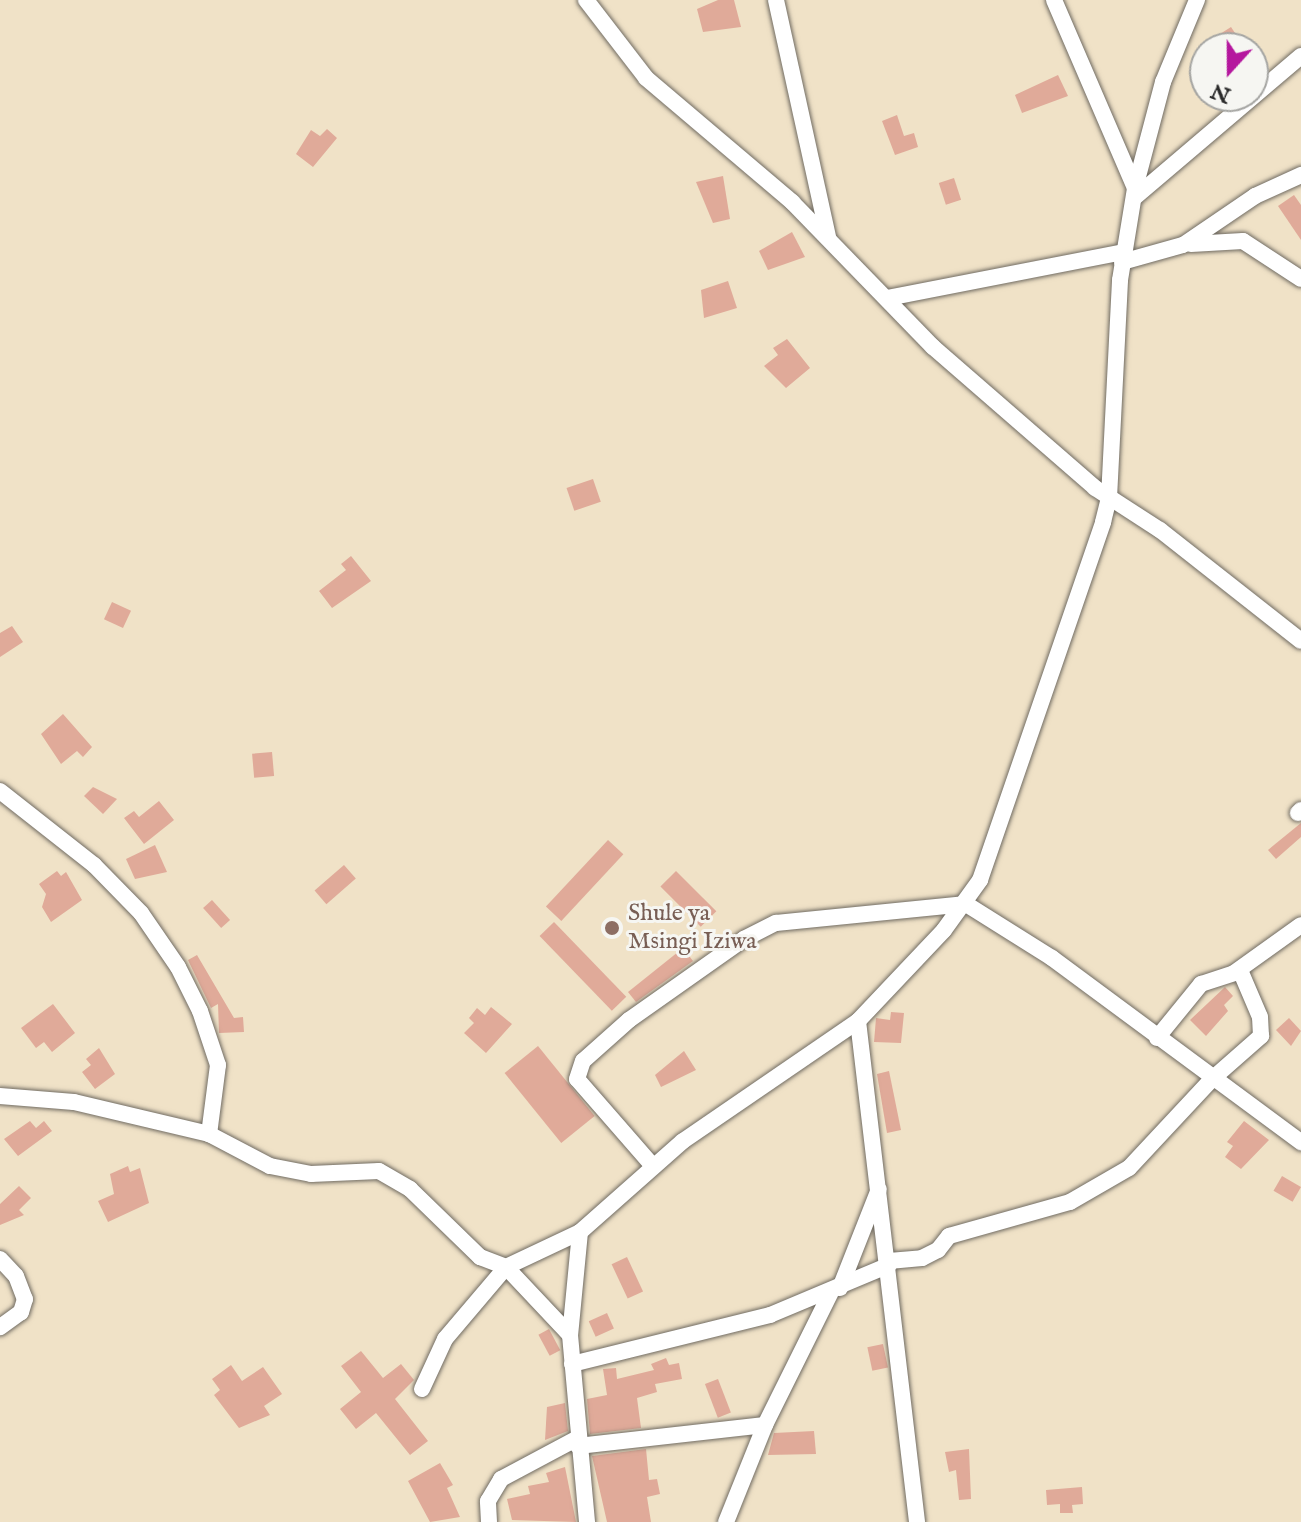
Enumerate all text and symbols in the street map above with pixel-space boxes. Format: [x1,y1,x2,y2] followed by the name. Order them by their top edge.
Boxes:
[1189,32,1269,112] north arrow
[1207,76,1235,109] text: N
[628,900,757,956] place label: Shule ya Msingi Iziwa
[603,919,621,937] marker: Shule ya Msingi Iziwa

